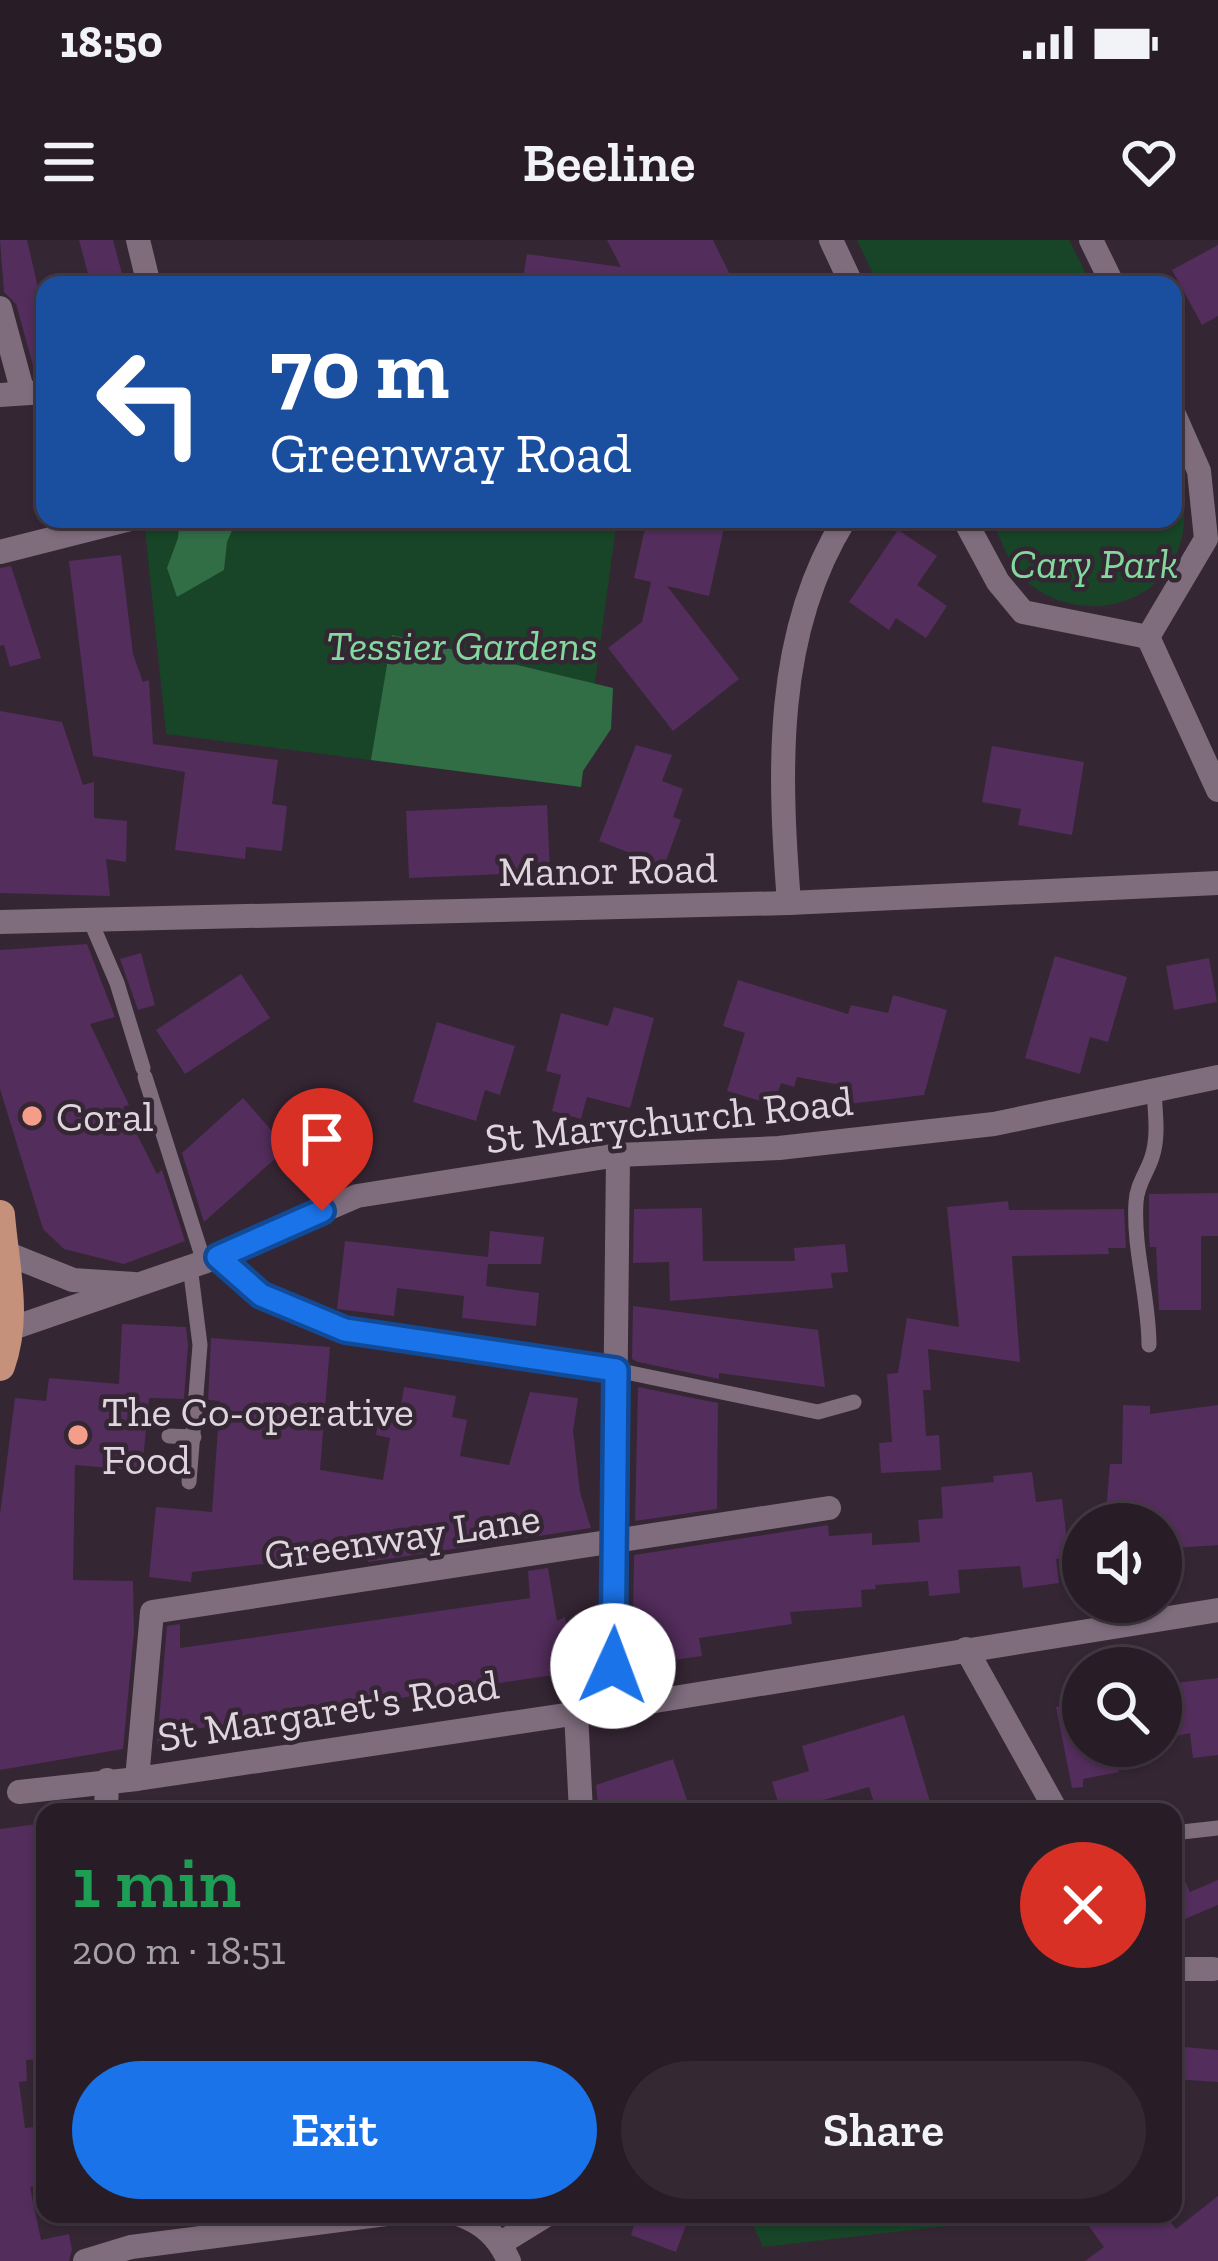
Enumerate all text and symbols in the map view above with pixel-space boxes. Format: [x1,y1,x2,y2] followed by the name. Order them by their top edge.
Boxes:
[60,15,163,69] text: 18:50
[36,129,102,195] icon: menu
[1116,129,1182,195] icon: heart
[522,130,696,195] text: Beeline
[270,319,449,420] text: 70 m
[72,324,228,480] icon: left
[270,421,632,486] text: Greenway Road
[1010,538,1178,589] park label: Cary Park
[326,620,598,671] park label: Tessier Gardens
[498,842,718,897] street label: Manor Road
[483,1075,855,1164] street label: St Marychurch Road
[271,1088,373,1211] pin
[56,1091,154,1142] place label: Coral
[19,1103,45,1129] marker: Coral
[289,1106,355,1172] icon: arrive
[102,1386,414,1485] place label: The Co-operative Food
[65,1422,91,1448] marker: The Co-operative Food
[261,1492,543,1581] street label: Greenway Lane
[1062,1503,1182,1767] map controls
[1062,1503,1182,1623] button: sound
[550,1603,676,1729] position arrow
[1062,1647,1182,1767] button: search
[154,1658,502,1763] street label: St Margaret's Road
[72,1839,241,1925] text: 1 min
[1020,1842,1146,1968] button: close
[72,1927,286,1974] text: 200 m · 18:51
[72,2061,597,2199] button: Exit
[621,2061,1146,2199] button: Share

